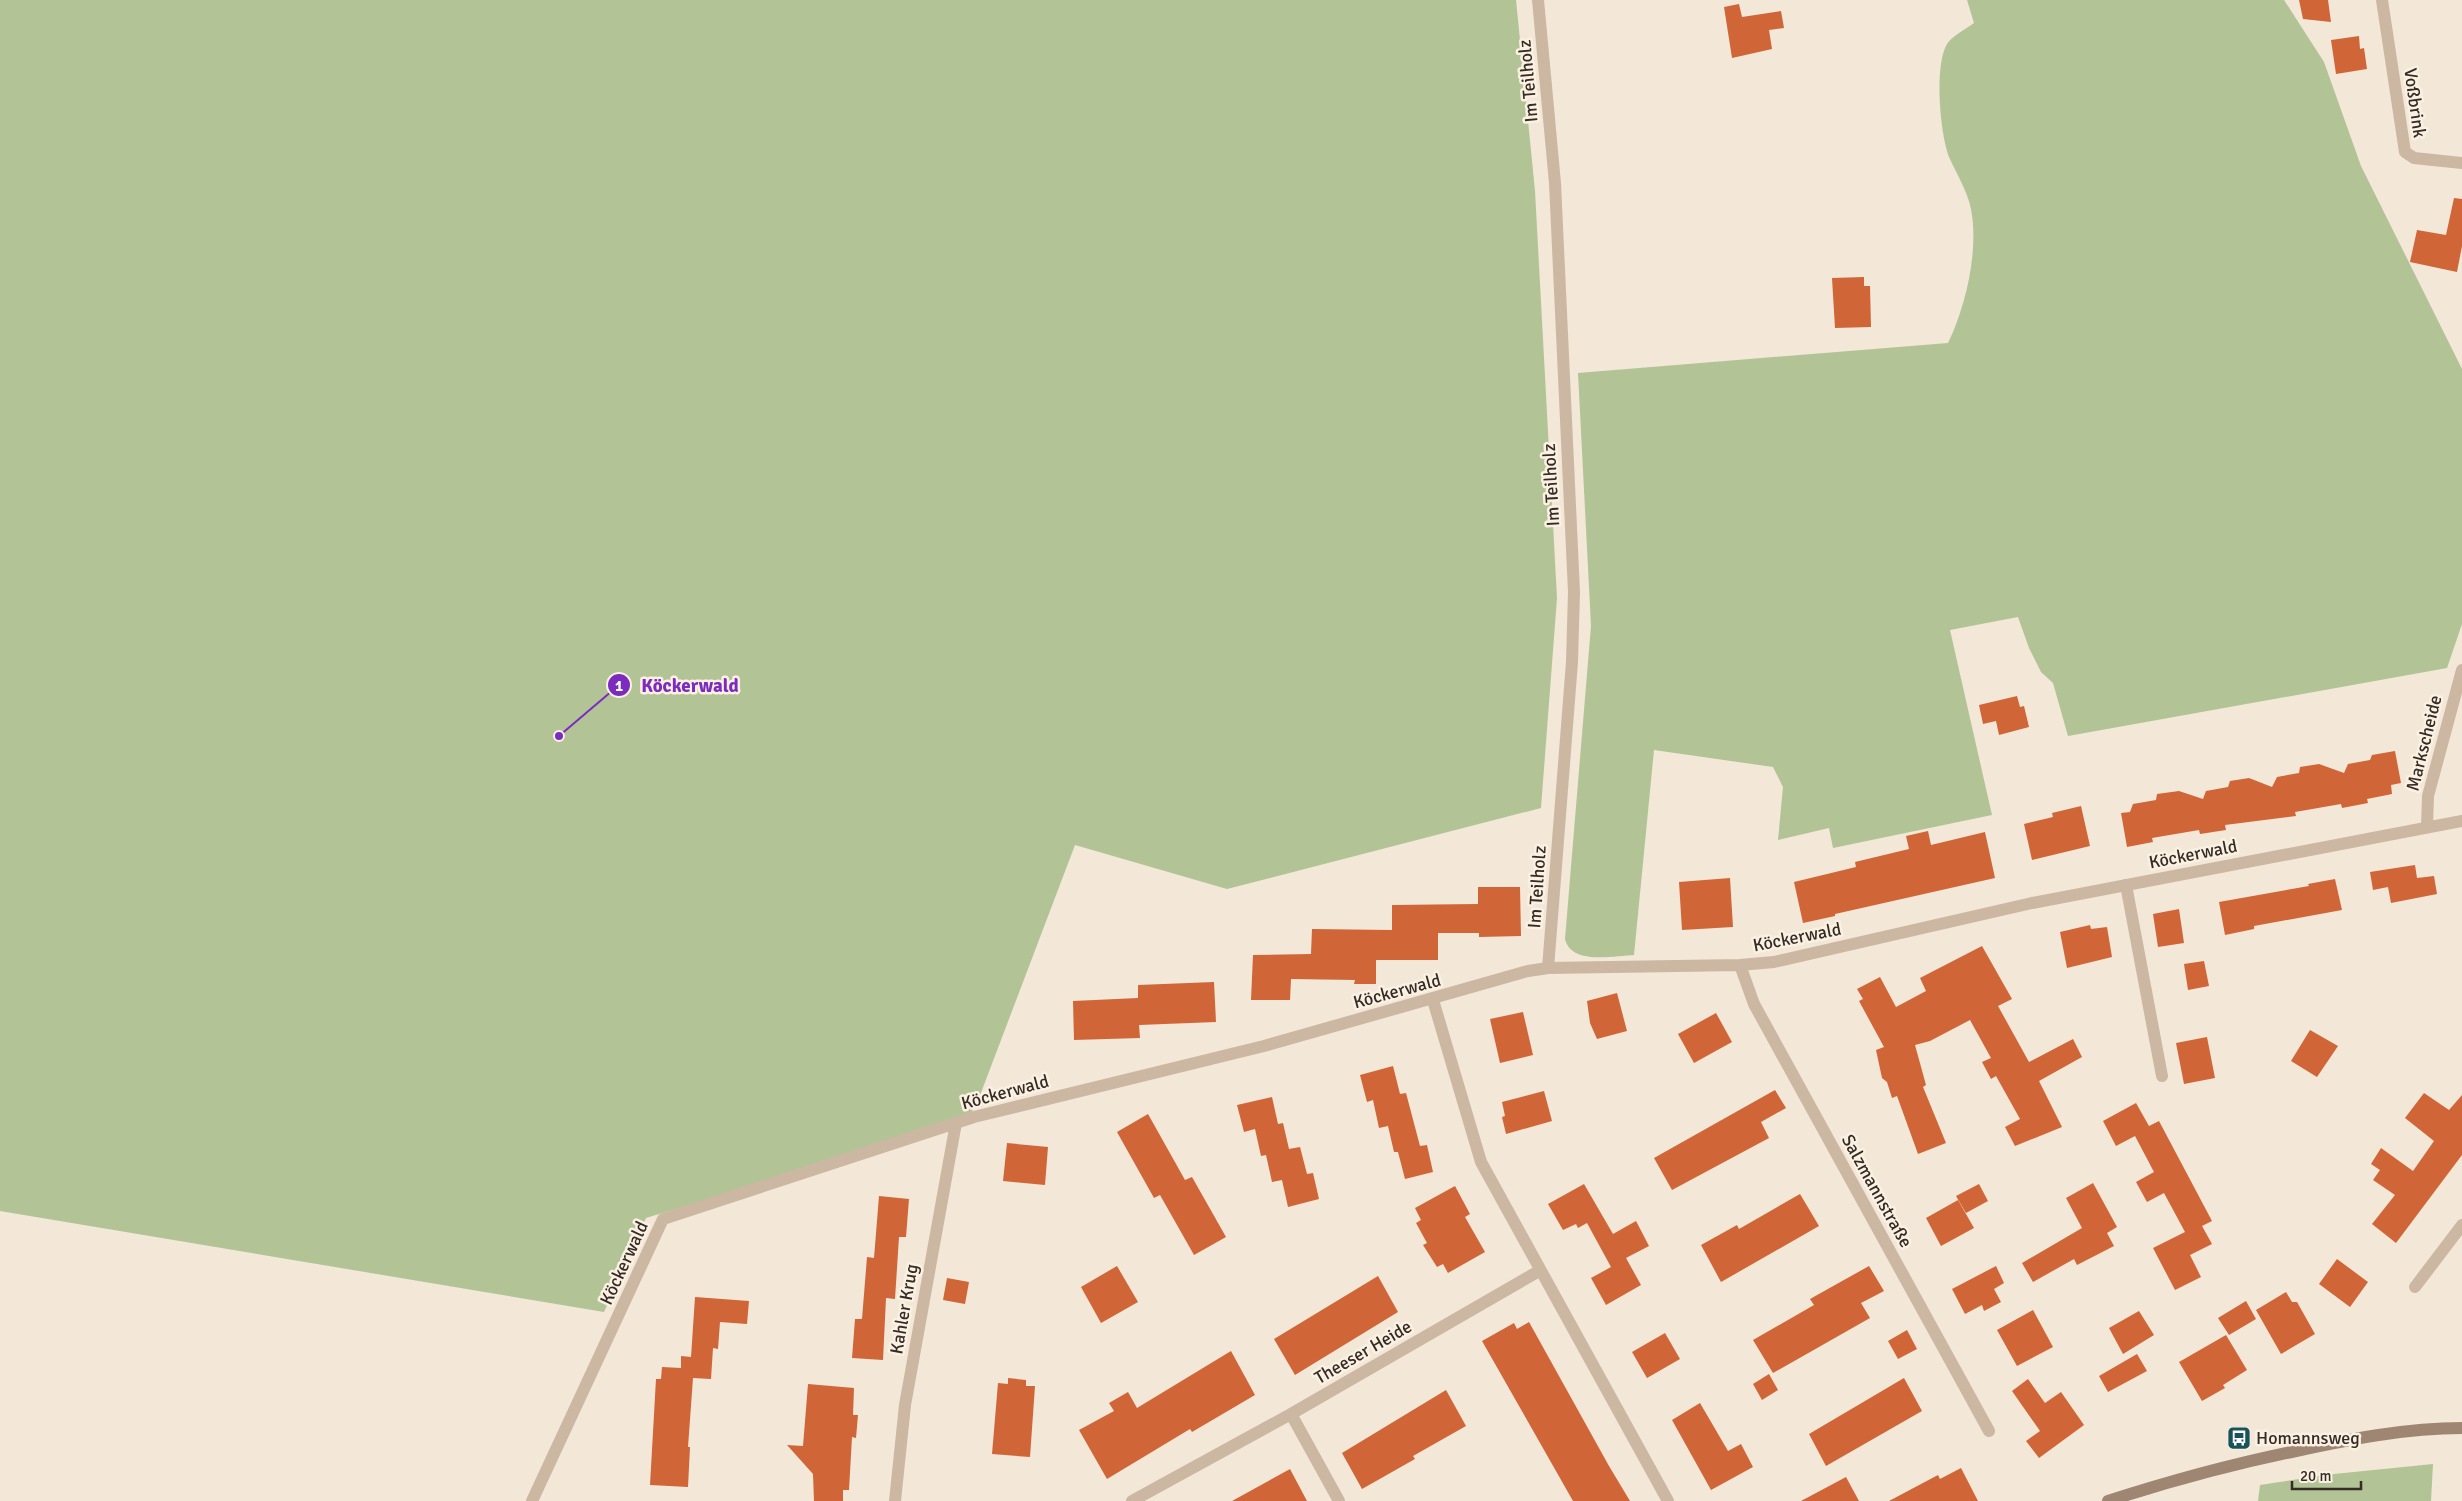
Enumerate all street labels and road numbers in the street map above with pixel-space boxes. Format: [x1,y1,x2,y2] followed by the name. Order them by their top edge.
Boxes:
[1513,39,1543,123] street label: Im Teilholz
[2399,67,2431,139] street label: Voßbrink
[1538,443,1564,527] street label: Im Teilholz
[2401,693,2447,793] street label: Markscheide
[2147,835,2239,873] street label: Köckerwald
[1523,845,1551,929] street label: Im Teilholz
[1751,918,1843,956] street label: Köckerwald
[1351,969,1443,1013] street label: Köckerwald
[959,1070,1051,1114] street label: Köckerwald
[1837,1131,1917,1251] street label: Salzmannstraße
[595,1218,653,1308] street label: Köckerwald
[885,1262,923,1356] street label: Kahler Krug
[1310,1315,1416,1389] street label: Theeser Heide

